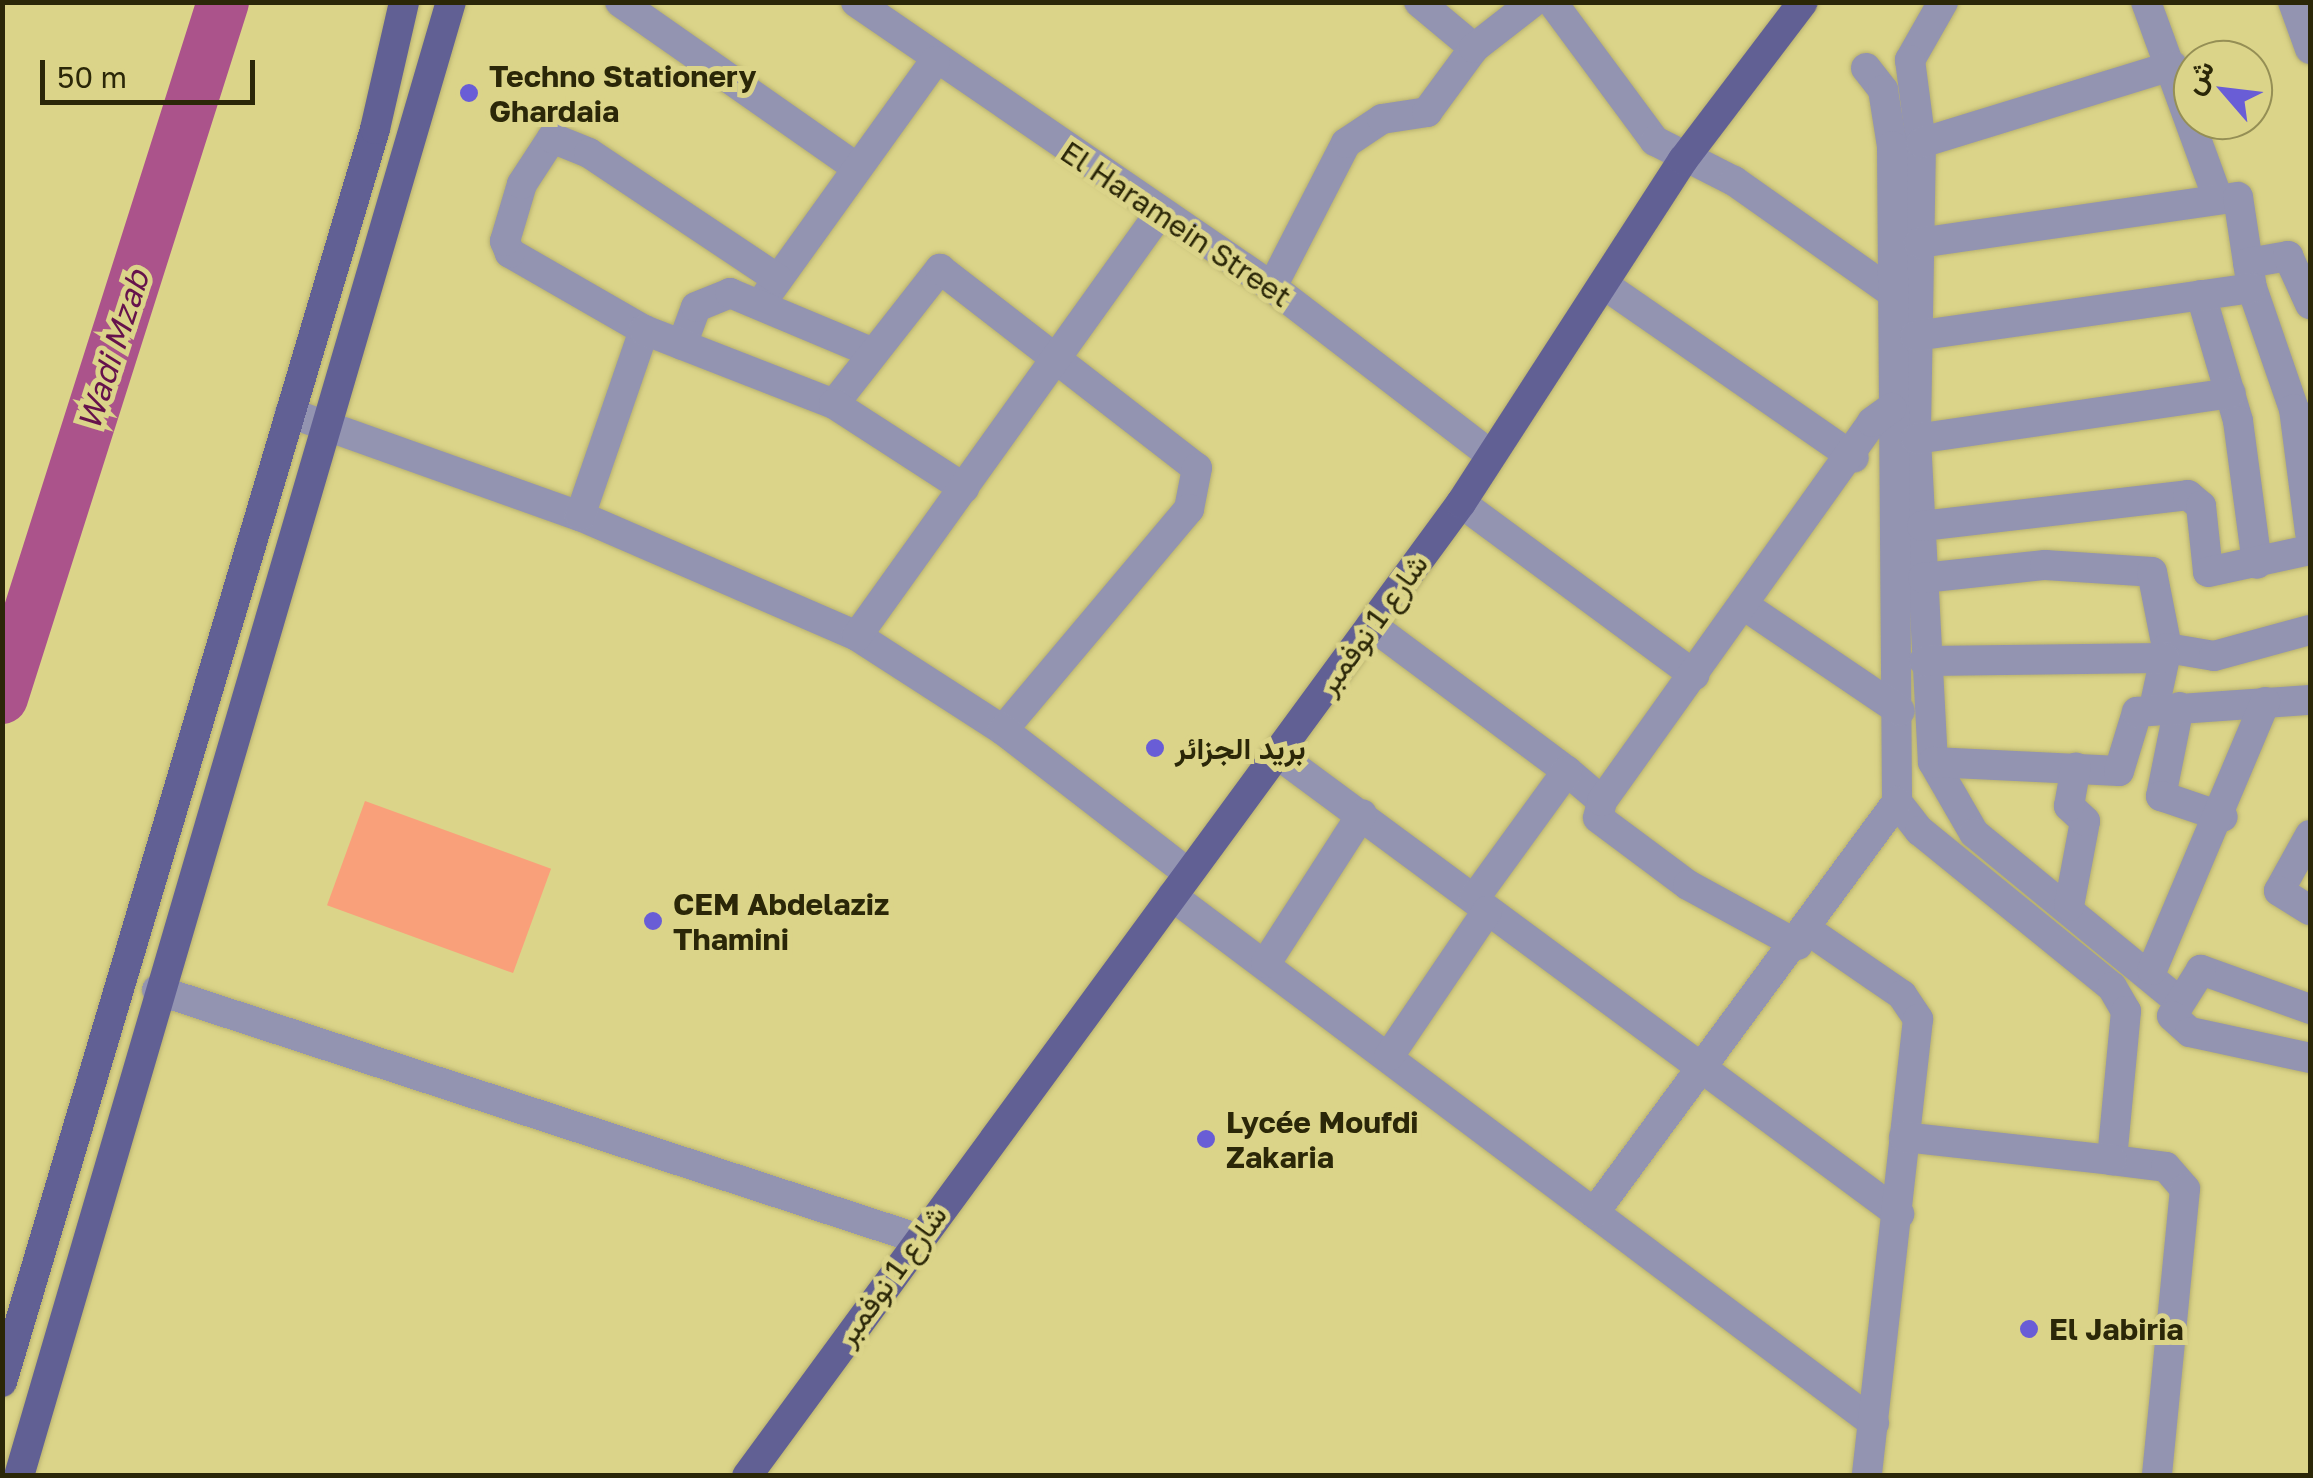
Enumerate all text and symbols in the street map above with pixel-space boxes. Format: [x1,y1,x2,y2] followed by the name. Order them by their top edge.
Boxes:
[45,40,260,102] scale bar
[2173,40,2273,140] north arrow
[2175,54,2220,99] text: ش
[489,58,757,128] place label: Techno Stationery Ghardaia
[57,59,127,95] text: 50 m
[458,82,480,104] marker: Techno Stationery Ghardaia
[1054,134,1298,314] street label: El Haramein Street
[69,265,157,435] water label: Wadi Mzab
[1309,547,1435,701] street label: شارع 1 نوفمبر
[1175,730,1306,766] place label: بريد الجزائر
[1144,737,1166,759] marker: بريد الجزائر
[673,886,889,956] place label: CEM Abdelaziz Thamini
[642,910,664,932] marker: CEM Abdelaziz Thamini
[1226,1104,1419,1174] place label: Lycée Moufdi Zakaria
[1195,1128,1217,1150] marker: Lycée Moufdi Zakaria
[828,1198,954,1352] street label: شارع 1 نوفمبر
[2049,1311,2184,1347] place label: El Jabiria
[2018,1318,2040,1340] marker: El Jabiria

